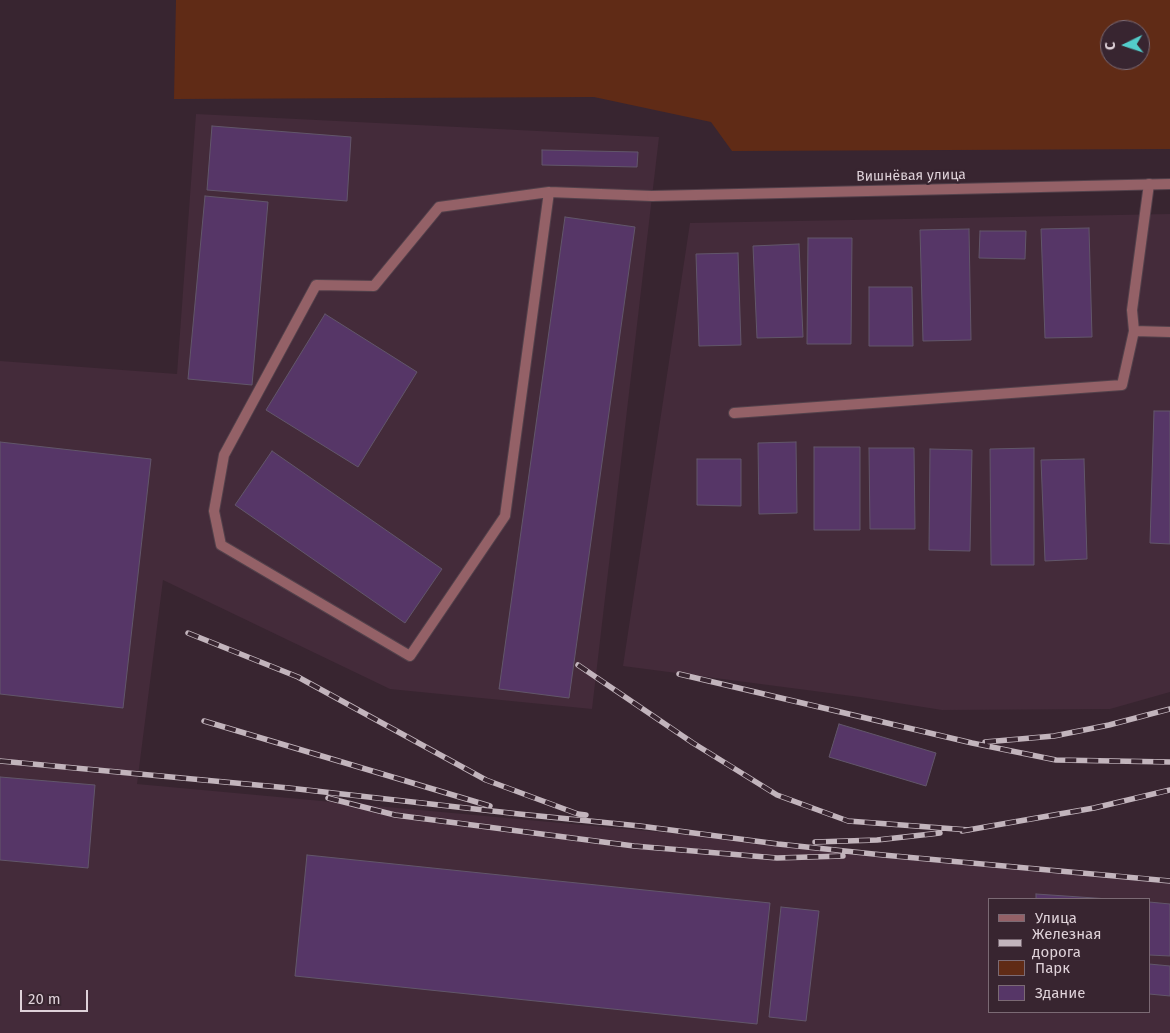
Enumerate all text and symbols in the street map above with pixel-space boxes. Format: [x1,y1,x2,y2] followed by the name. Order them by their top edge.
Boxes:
[1100,20,1150,70] north arrow
[1102,41,1119,51] text: С
[856,167,966,185] street label: Вишнёвая улица
[988,898,1150,1013] legend
[1035,909,1077,927] text: Улица
[1032,925,1101,961] text: Железная дорога
[1035,959,1070,977] text: Парк
[22,980,90,1012] scale bar
[1035,984,1085,1002] text: Здание
[28,990,61,1008] text: 20 m

